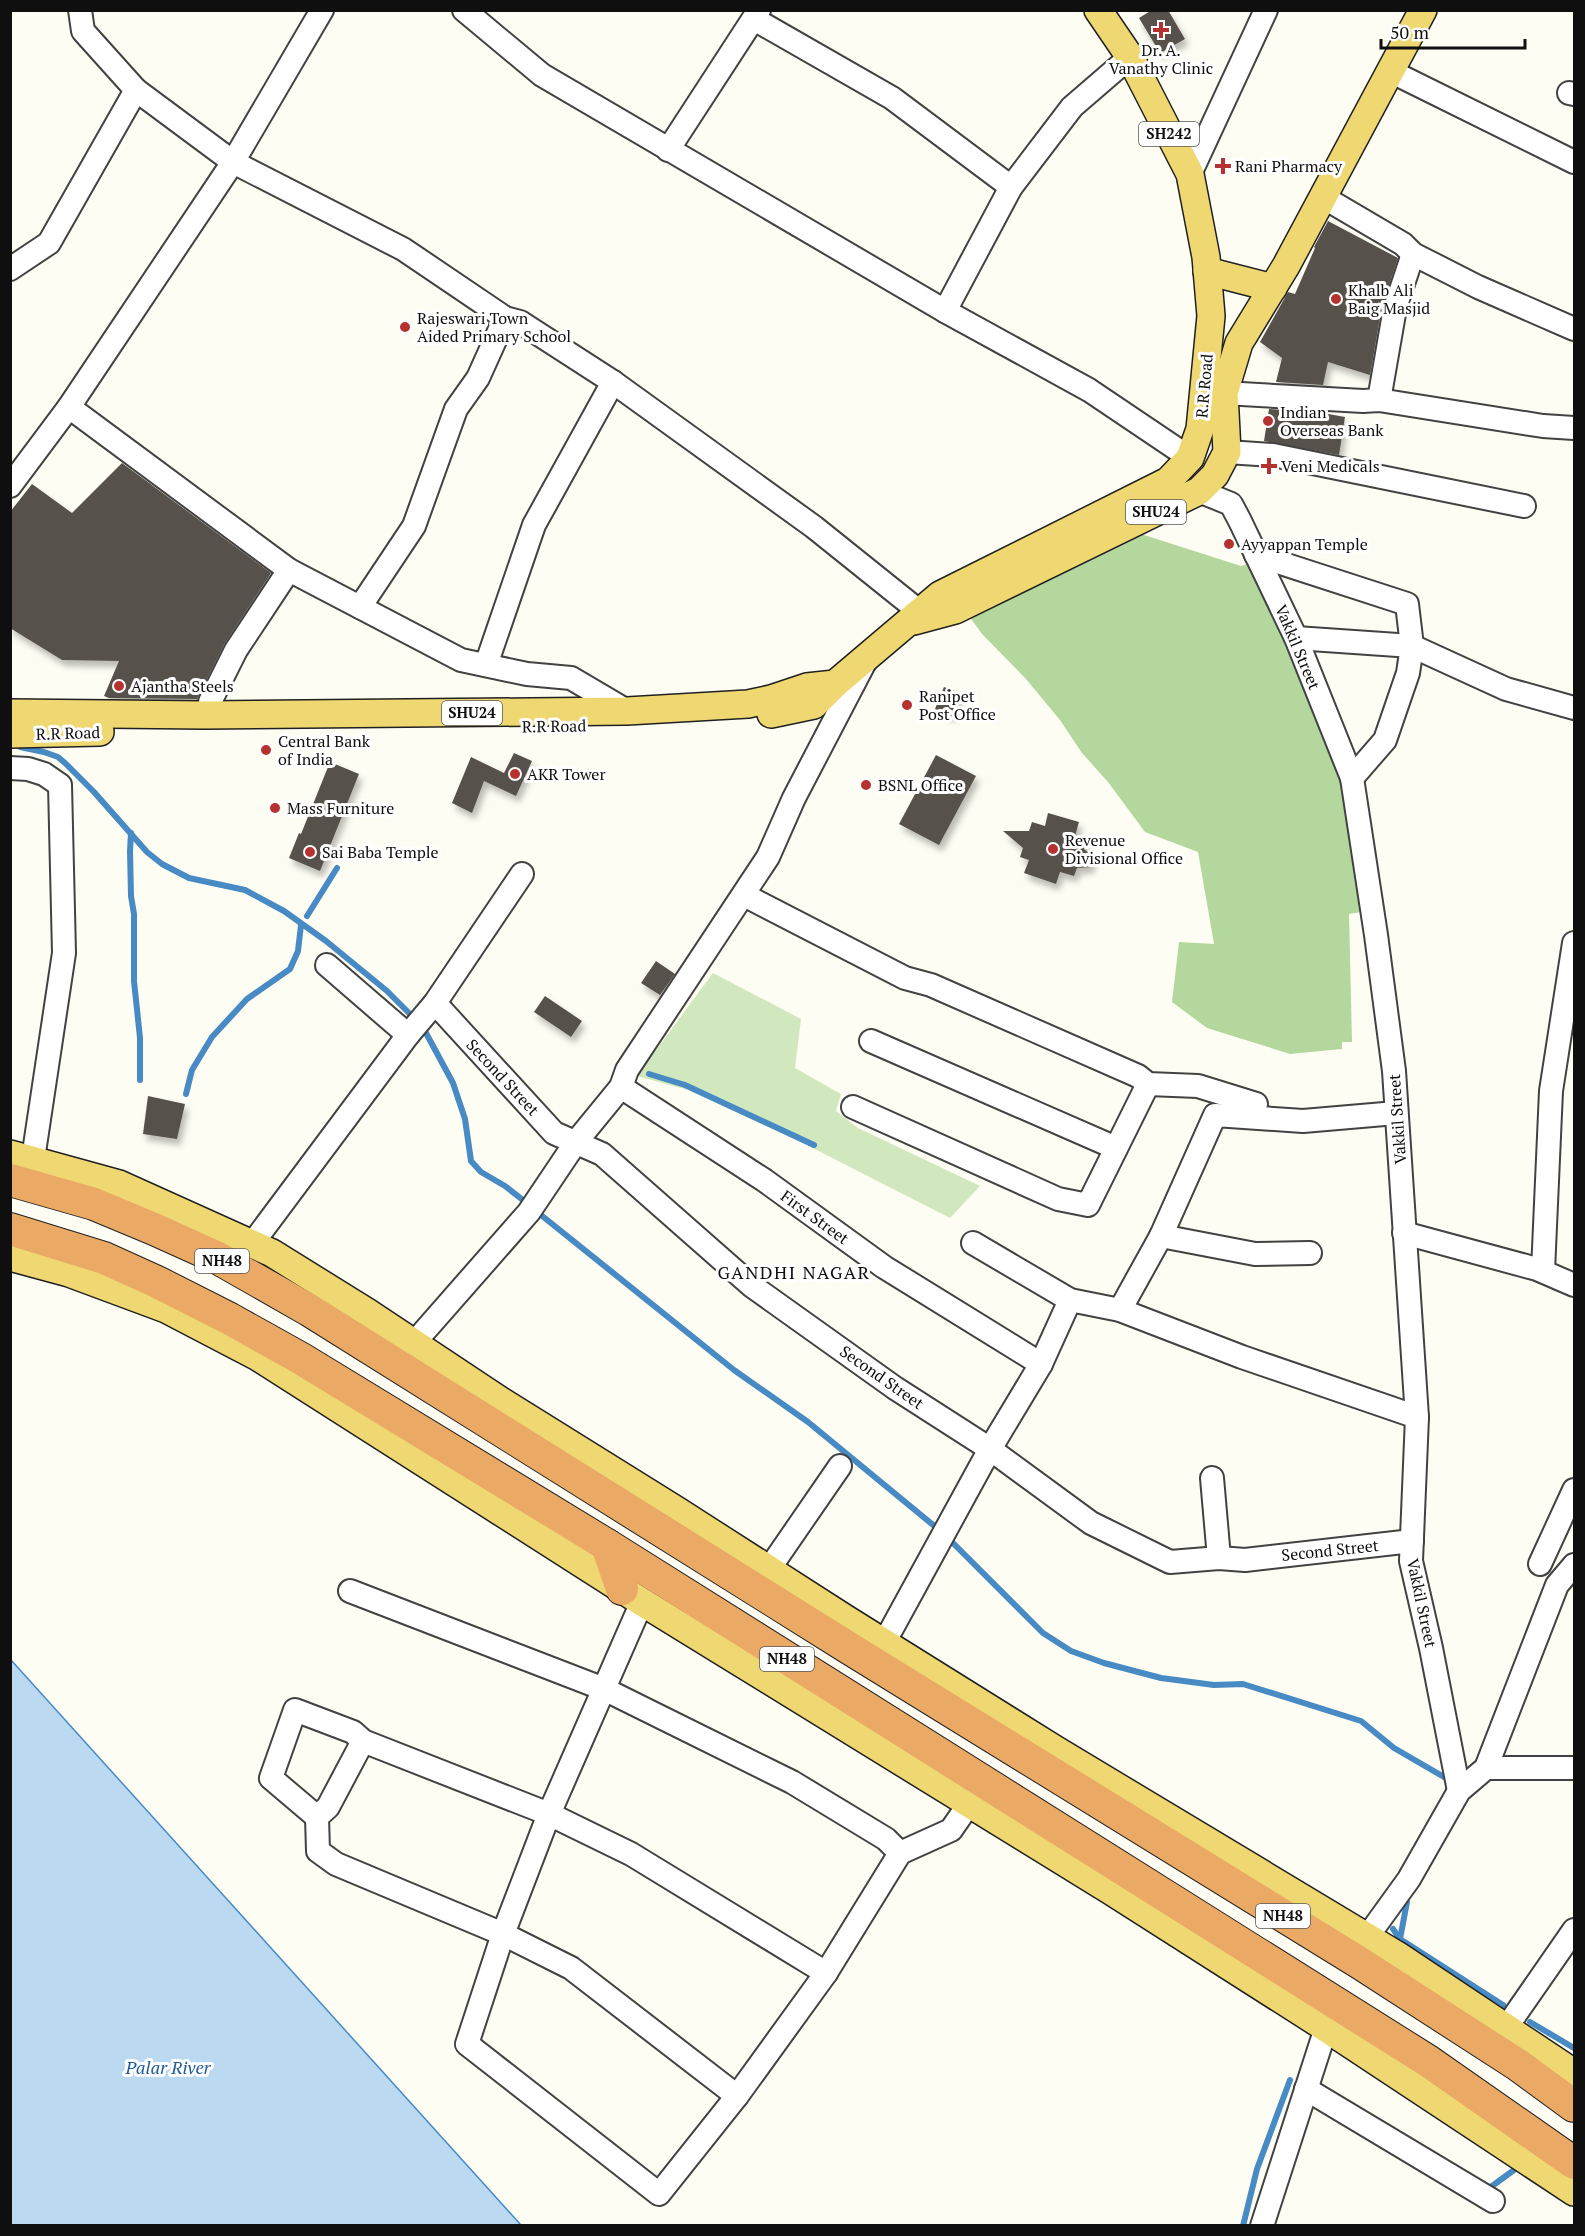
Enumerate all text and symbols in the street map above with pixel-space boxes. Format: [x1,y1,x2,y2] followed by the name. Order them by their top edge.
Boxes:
[1381,12,1525,50] scale bar
[1390,20,1430,44] text: 50 m
[1152,21,1170,39] marker: Dr. A. Vanathy Clinic
[1109,39,1213,79] place label: Dr. A. Vanathy Clinic
[1139,122,1199,146] road number: SH242
[1235,155,1343,177] place label: Rani Pharmacy
[1216,159,1230,173] marker: Rani Pharmacy
[1348,279,1430,319] place label: Khalb Ali Baig Masjid
[1329,292,1343,306] marker: Khalb Ali Baig Masjid
[417,307,571,347] place label: Rajeswari Town Aided Primary School
[398,320,412,334] marker: Rajeswari Town Aided Primary School
[1190,353,1218,419] street label: R.R Road
[1280,401,1384,441] place label: Indian Overseas Bank
[1261,414,1275,428] marker: Indian Overseas Bank
[1281,455,1380,477] place label: Veni Medicals
[1262,459,1276,473] marker: Veni Medicals
[1126,500,1186,524] road number: SHU24
[1241,533,1368,555] place label: Ayyappan Temple
[1222,537,1236,551] marker: Ayyappan Temple
[1270,601,1326,693] street label: Vakkil Street
[131,675,234,697] place label: Ajantha Steels
[112,679,126,693] marker: Ajantha Steels
[919,685,996,725] place label: Ranipet Post Office
[900,698,914,712] marker: Ranipet Post Office
[442,701,502,725] road number: SHU24
[522,714,587,738] street label: R.R Road
[35,721,101,745] street label: R.R Road
[278,730,371,770] place label: Central Bank of India
[259,743,273,757] marker: Central Bank of India
[527,763,606,785] place label: AKR Tower
[508,767,522,781] marker: AKR Tower
[878,774,963,796] place label: BSNL Office
[859,778,873,792] marker: BSNL Office
[287,797,394,819] place label: Mass Furniture
[268,801,282,815] marker: Mass Furniture
[1065,829,1183,869] place label: Revenue Divisional Office
[322,841,439,863] place label: Sai Baba Temple
[1046,842,1060,856] marker: Revenue Divisional Office
[303,845,317,859] marker: Sai Baba Temple
[462,1034,544,1120] street label: Second Street
[1383,1073,1411,1165] street label: Vakkil Street
[777,1185,854,1249] street label: First Street
[195,1249,249,1273] road number: NH48
[717,1260,871,1284] district label: GANDHI NAGAR
[836,1340,928,1414] street label: Second Street
[1280,1534,1380,1566] street label: Second Street
[1402,1556,1442,1650] street label: Vakkil Street
[760,1647,814,1671] road number: NH48
[1256,1904,1310,1928] road number: NH48
[124,2055,212,2079] water label: Palar River

